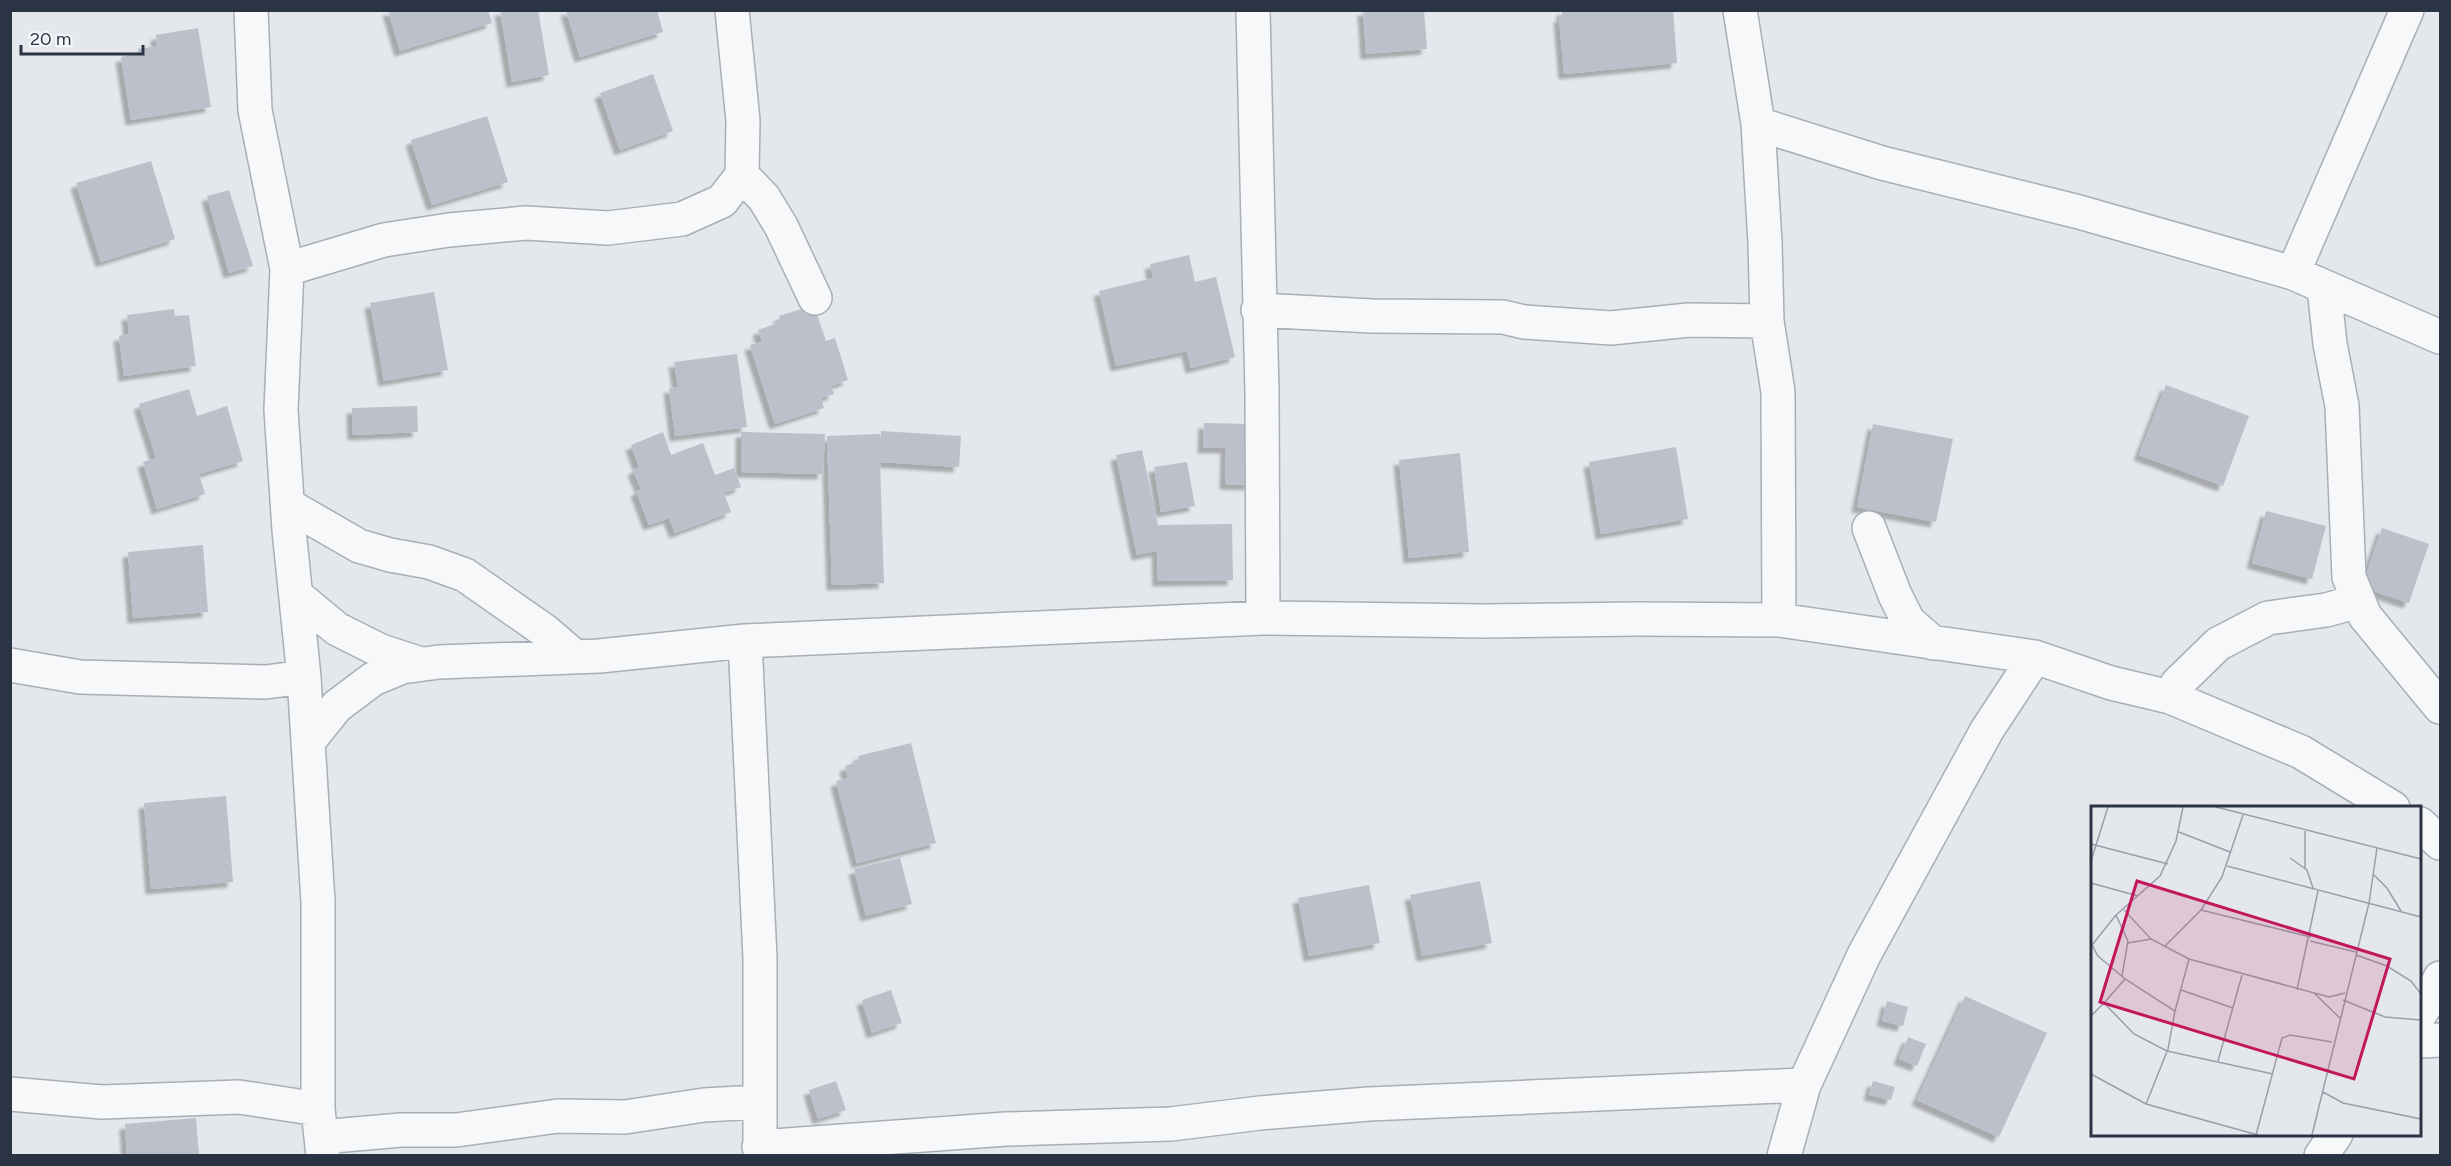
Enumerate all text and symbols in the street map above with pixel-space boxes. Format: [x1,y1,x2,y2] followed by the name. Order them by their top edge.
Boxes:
[21,18,142,56] scale bar
[30,28,71,50] text: 20 m
[2091,806,2421,1136] inset map

